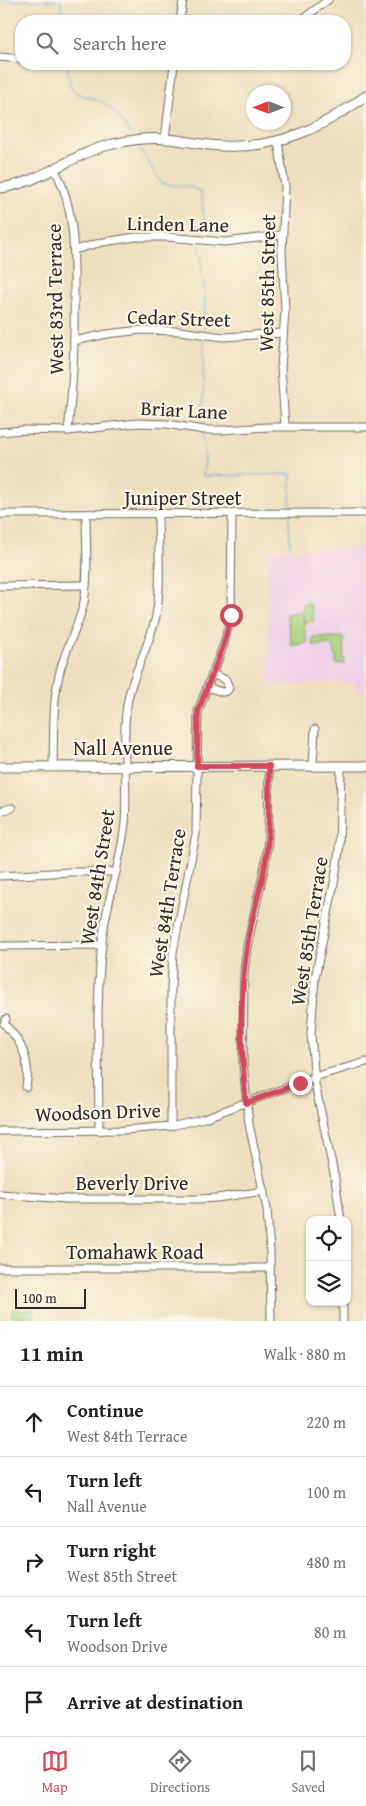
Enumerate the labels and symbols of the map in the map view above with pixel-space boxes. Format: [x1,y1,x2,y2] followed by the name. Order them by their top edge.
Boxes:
[246,85,291,130] north arrow
[127,208,229,239] street label: Linden Lane
[251,214,282,352] street label: West 85th Street
[39,223,70,375] street label: West 83rd Terrace
[127,301,231,334] street label: Cedar Street
[140,393,228,426] street label: Briar Lane
[121,483,242,512] street label: Juniper Street
[220,604,243,627] route start
[73,733,173,762] street label: Nall Avenue
[71,807,122,947] street label: West 84th Street
[140,826,193,980] street label: West 84th Terrace
[282,854,335,1008] street label: West 85th Terrace
[289,1072,312,1095] route end
[35,1095,161,1128] street label: Woodson Drive
[76,1168,188,1197] street label: Beverly Drive
[66,1237,204,1266] street label: Tomahawk Road
[15,1286,86,1309] scale bar

